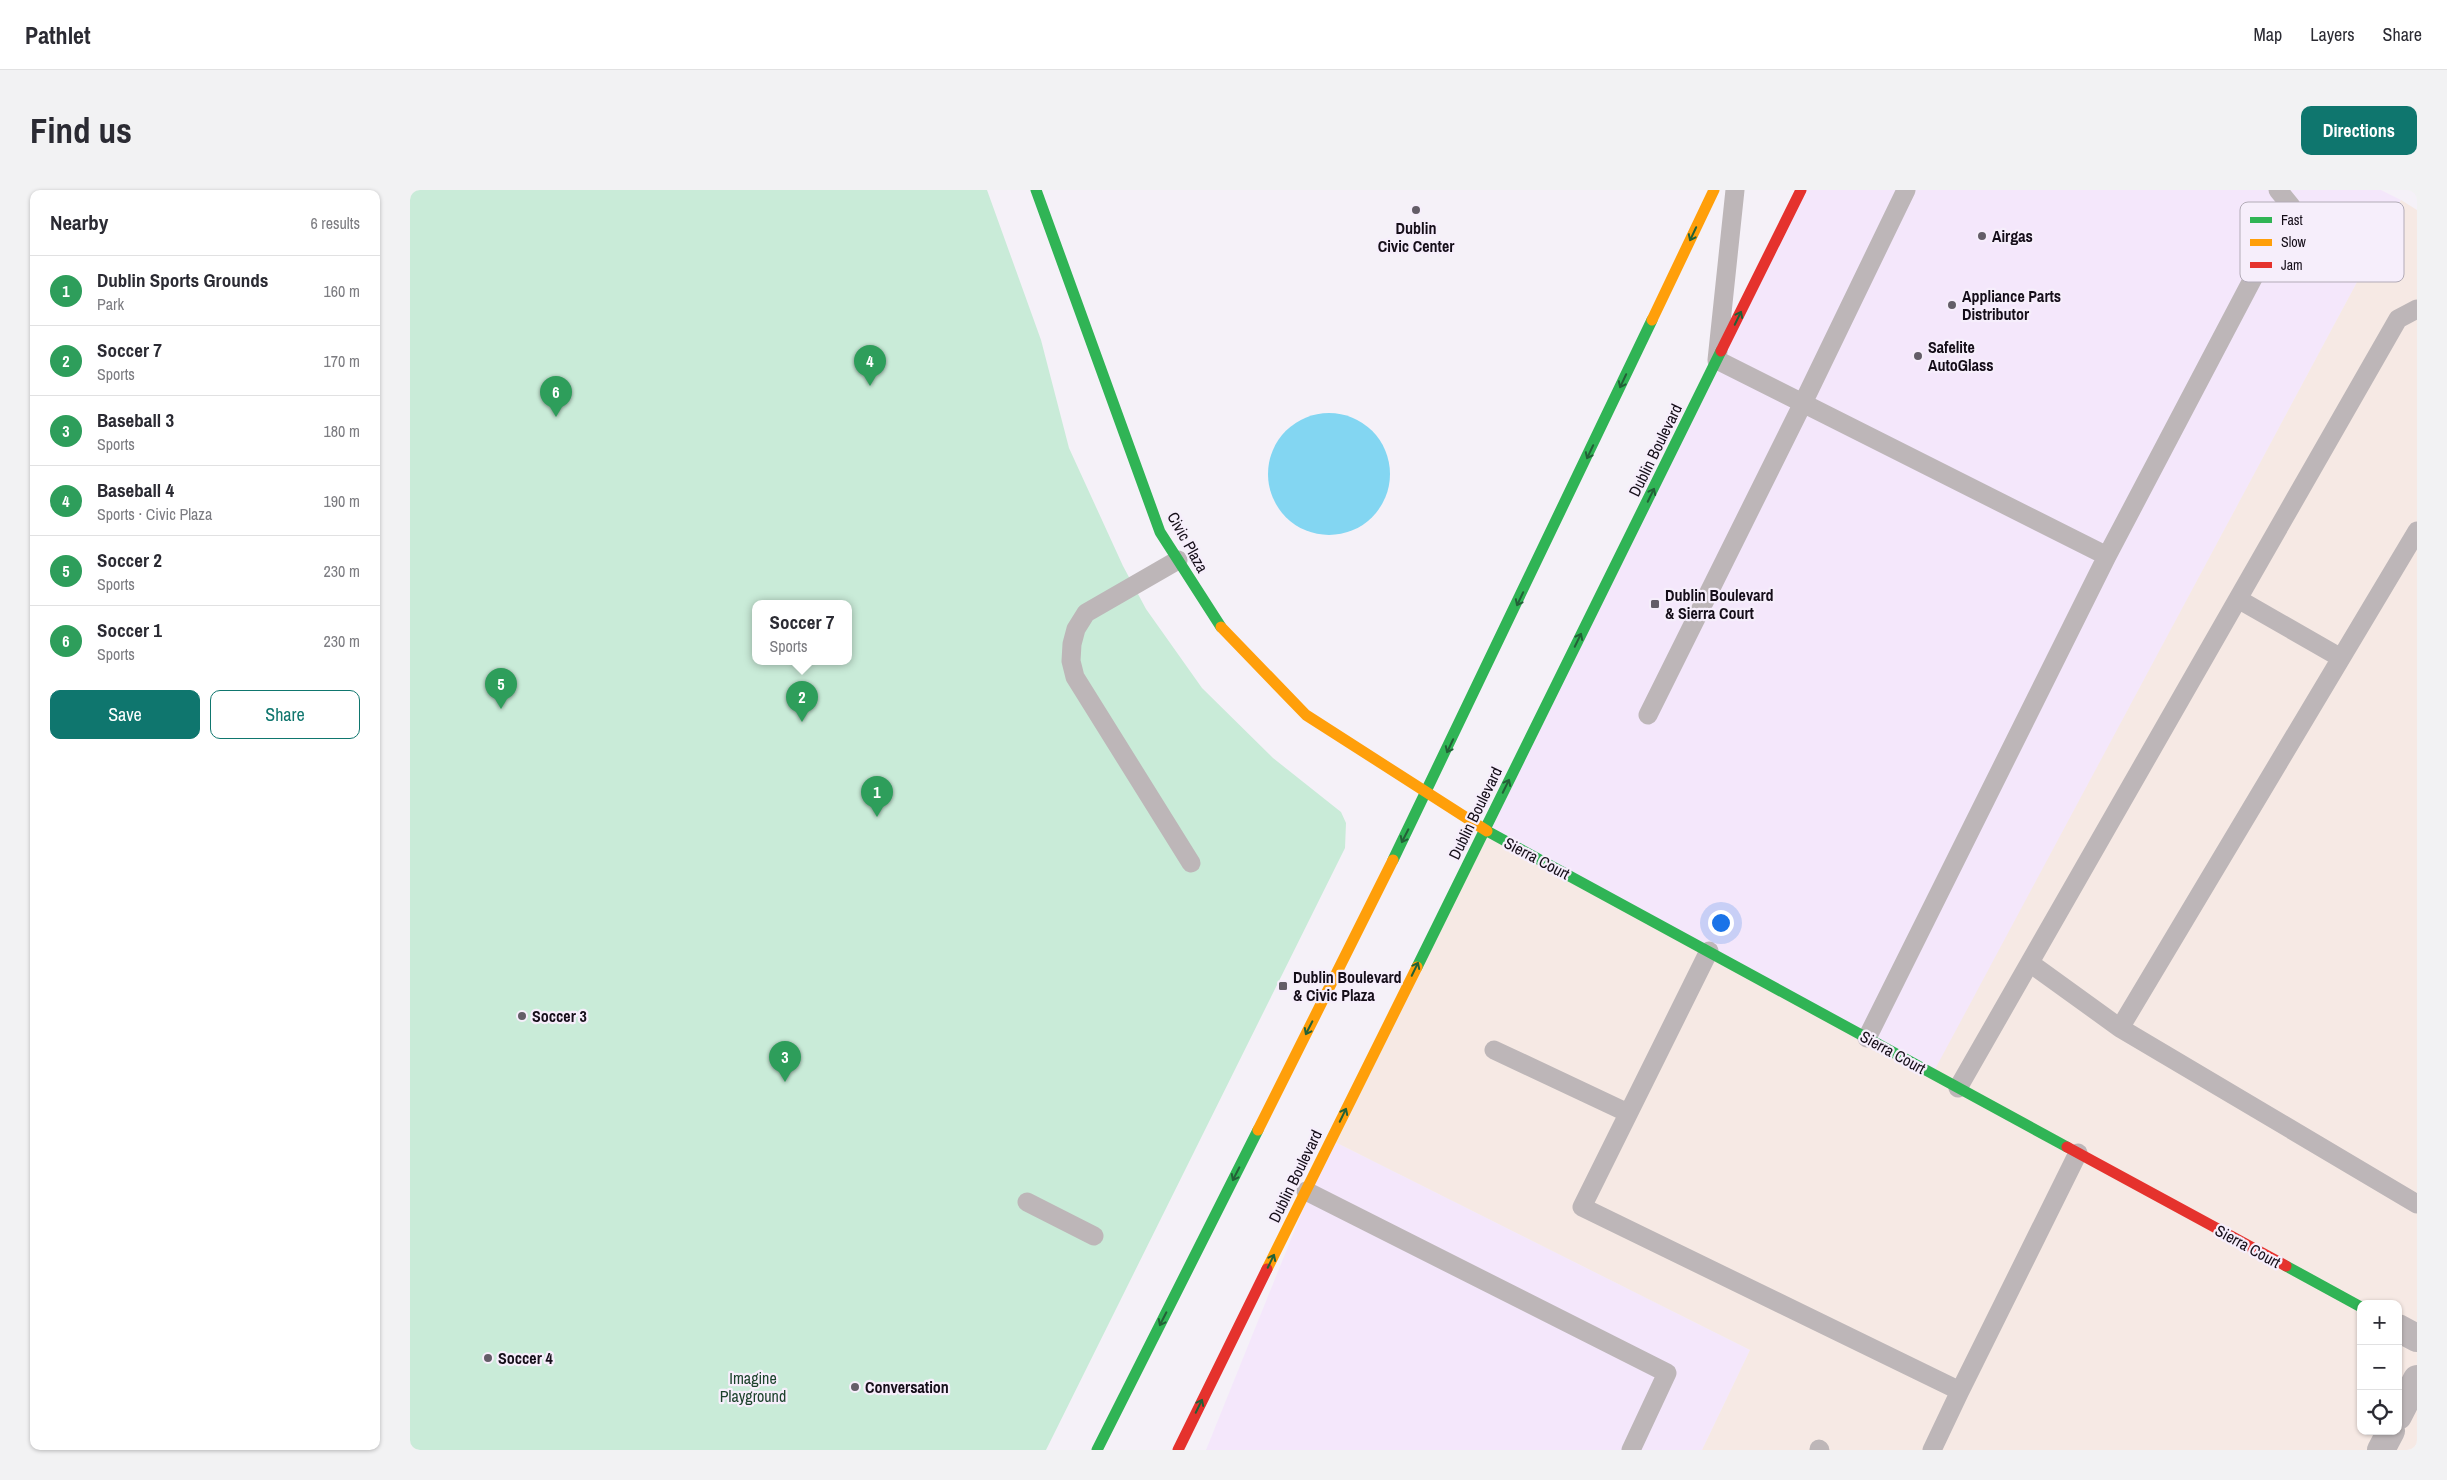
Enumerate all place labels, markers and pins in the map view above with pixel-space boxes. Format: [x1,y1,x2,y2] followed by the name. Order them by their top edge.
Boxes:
[1410,204,1422,216] marker: Dublin Civic Center
[1378,217,1455,257] place label: Dublin Civic Center
[1992,225,2033,247] place label: Airgas
[1976,230,1988,242] marker: Airgas
[1962,285,2061,325] place label: Appliance Parts Distributor
[1946,299,1958,311] marker: Appliance Parts Distributor
[1928,336,1994,376] place label: Safelite AutoGlass
[854,345,886,386] pin: 4
[1912,350,1924,362] marker: Safelite AutoGlass
[540,376,572,417] pin: 6
[1665,584,1774,624] place label: Dublin Boulevard & Sierra Court
[1649,598,1661,610] marker: Dublin Boulevard & Sierra Court
[485,668,517,709] pin: 5
[786,681,818,722] pin: 2
[861,776,893,817] pin: 1
[1293,966,1402,1006] place label: Dublin Boulevard & Civic Plaza
[1277,980,1289,992] marker: Dublin Boulevard & Civic Plaza
[532,1005,587,1027] place label: Soccer 3
[516,1010,528,1022] marker: Soccer 3
[769,1041,801,1082] pin: 3
[498,1347,553,1369] place label: Soccer 4
[482,1352,494,1364] marker: Soccer 4
[865,1376,949,1398] place label: Conversation
[849,1381,861,1393] marker: Conversation

